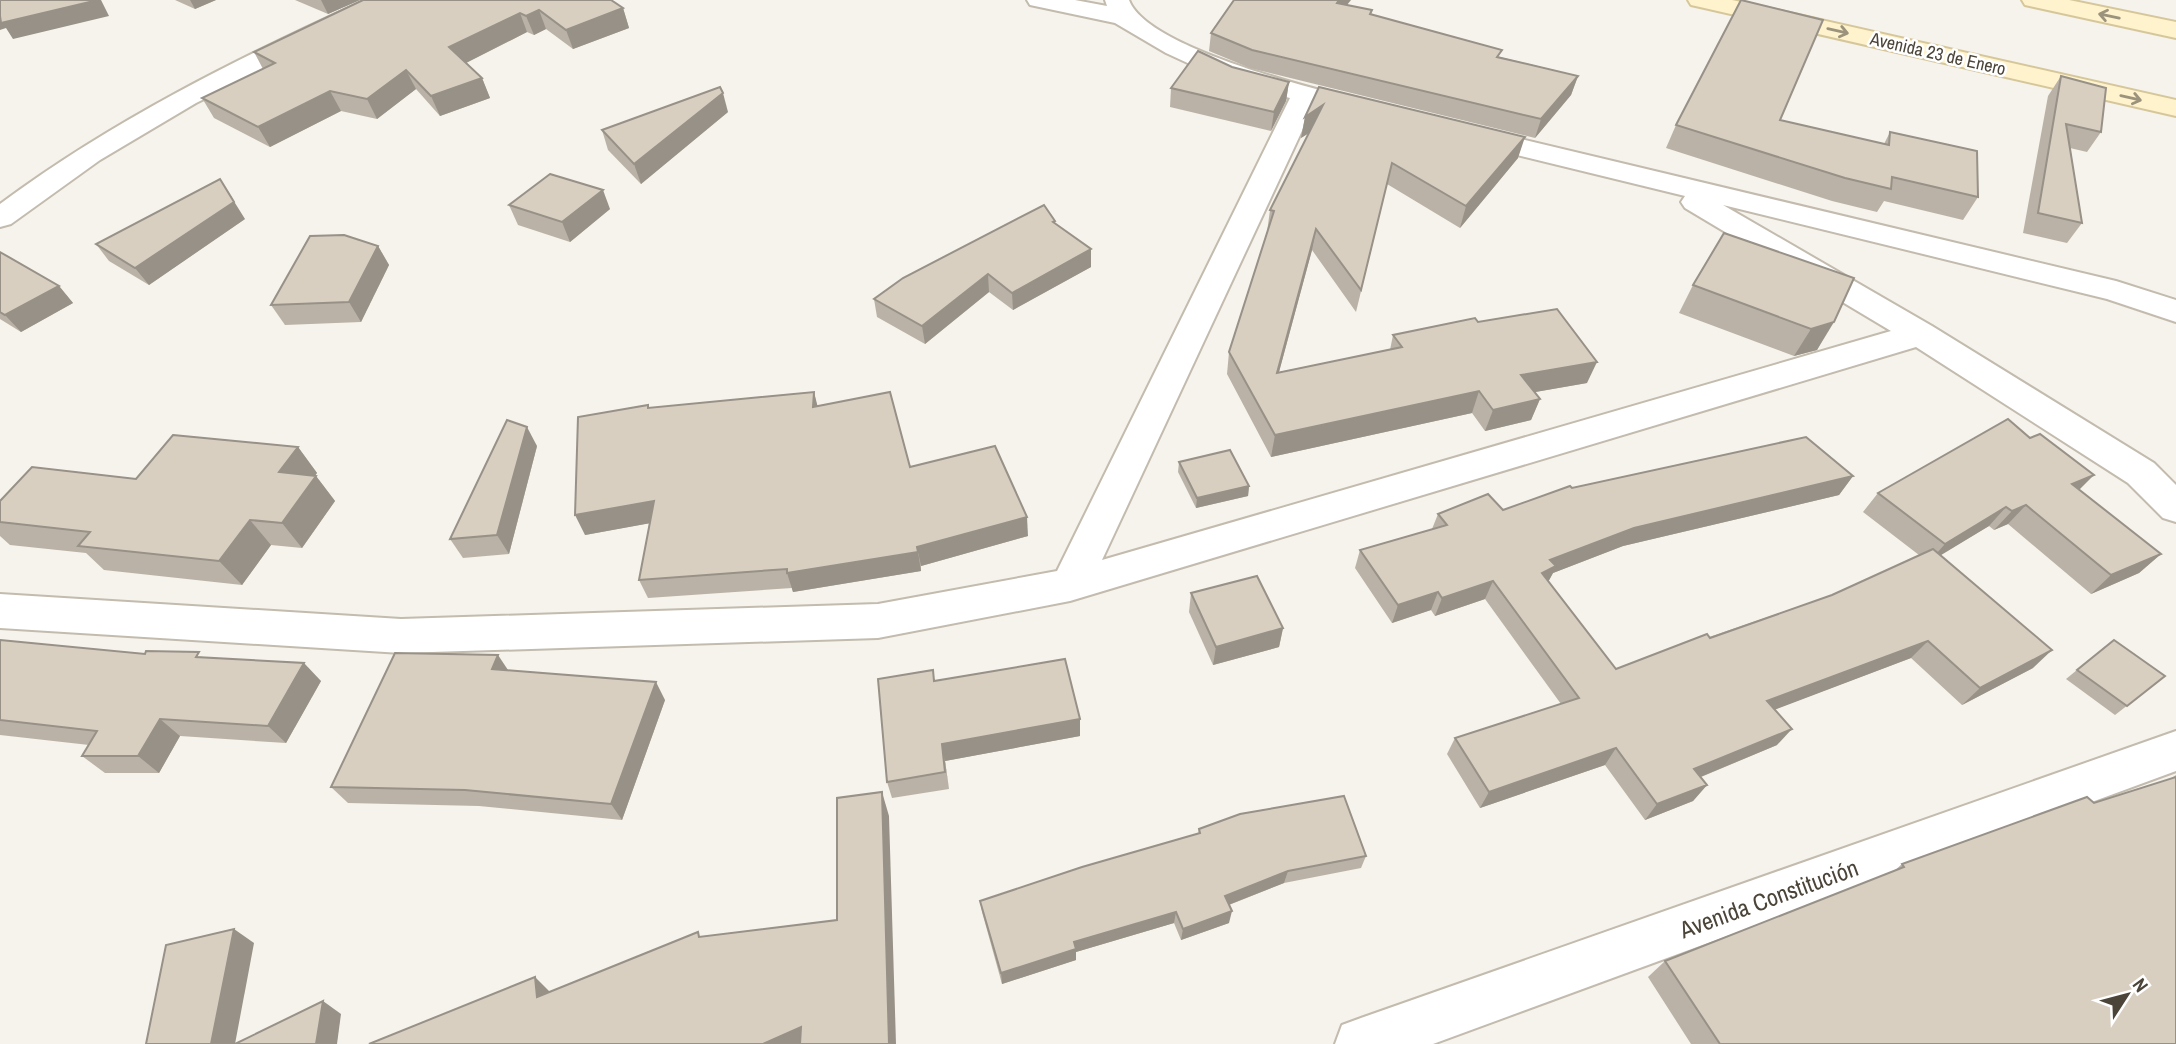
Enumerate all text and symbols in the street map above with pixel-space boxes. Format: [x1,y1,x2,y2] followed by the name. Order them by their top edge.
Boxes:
[2098,9,2121,22] one-way arrow
[1826,25,1849,39] one-way arrow
[1867,26,2008,81] street label: Avenida 23 de Enero
[2119,92,2142,106] one-way arrow
[1674,851,1862,946] street label: Avenida Constitución
[2092,960,2162,1030] north arrow
[2127,973,2155,997] text: N

